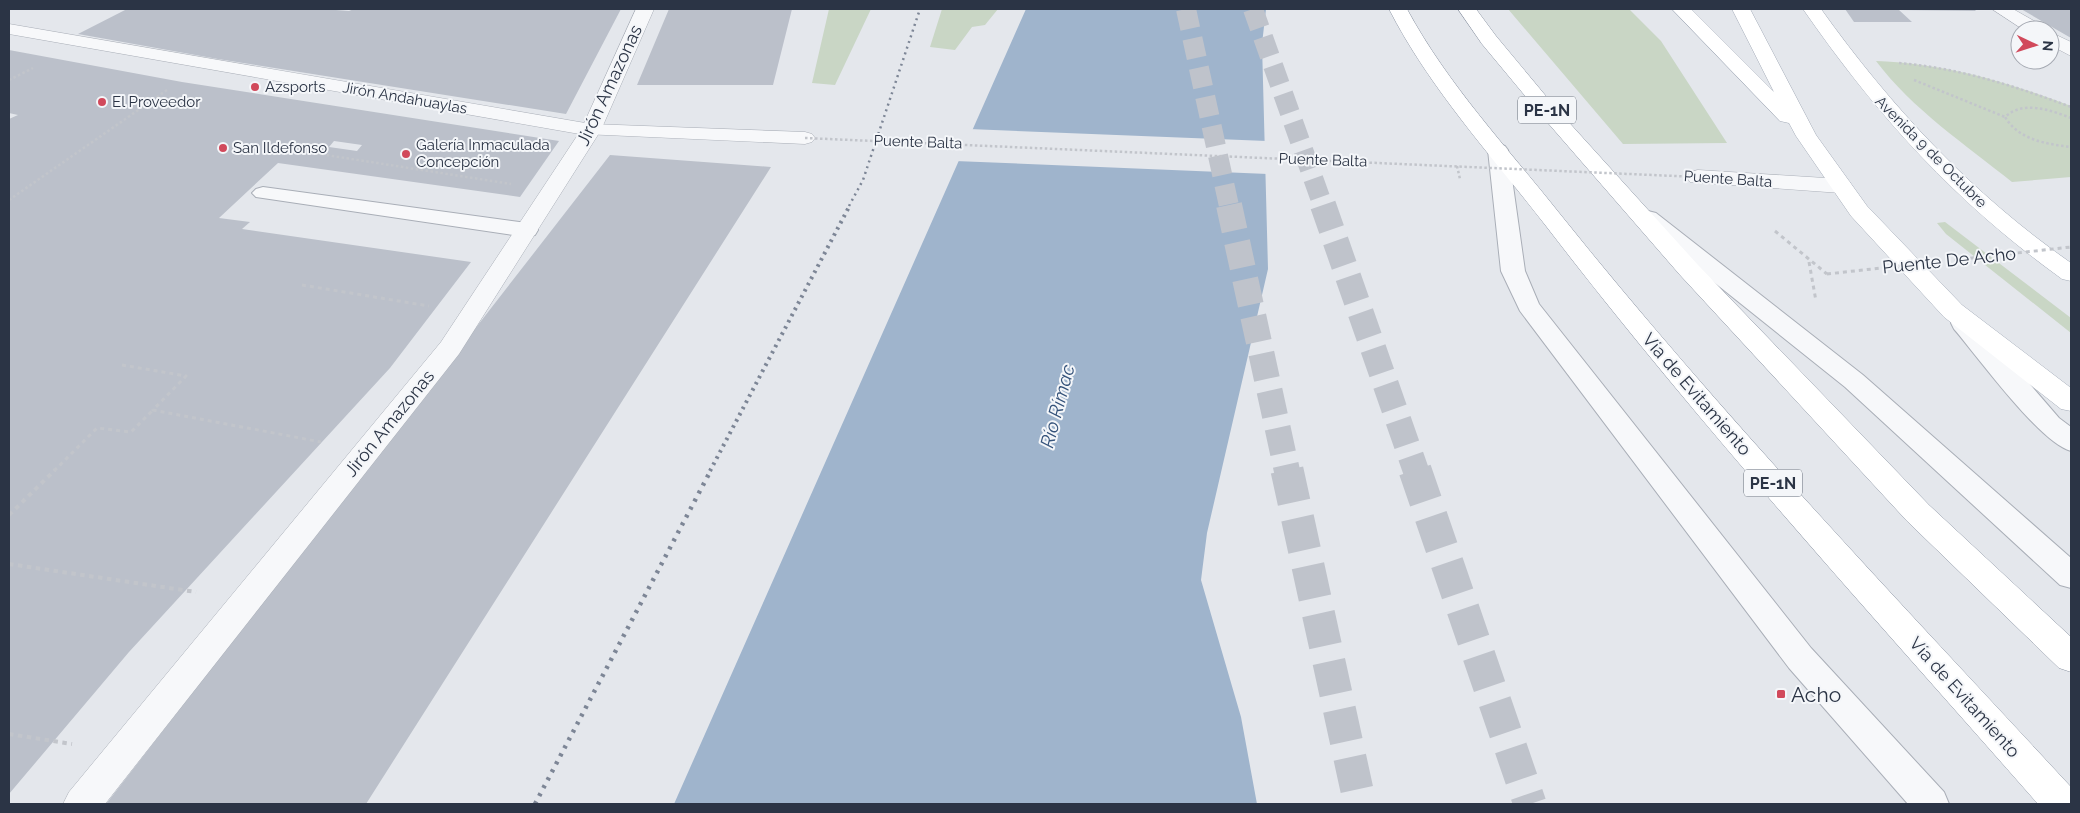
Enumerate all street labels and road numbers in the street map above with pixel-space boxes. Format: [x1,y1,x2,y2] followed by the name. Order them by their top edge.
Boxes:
[572,21,646,149] street label: Jirón Amazonas
[341,78,469,118] street label: Jirón Andahuaylas
[1871,92,1991,212] street label: Avenida 9 de Octubre
[1518,96,1576,124] road number: PE-1N
[873,131,963,153] street label: Puente Balta
[1278,149,1368,171] street label: Puente Balta
[1683,167,1773,191] street label: Puente Balta
[1881,243,2017,277] street label: Puente De Acho
[1638,329,1756,460] street label: Vía de Evitamiento
[340,365,438,480] street label: Jirón Amazonas
[1744,469,1802,496] road number: PE-1N
[1905,632,2025,762] street label: Vía de Evitamiento

